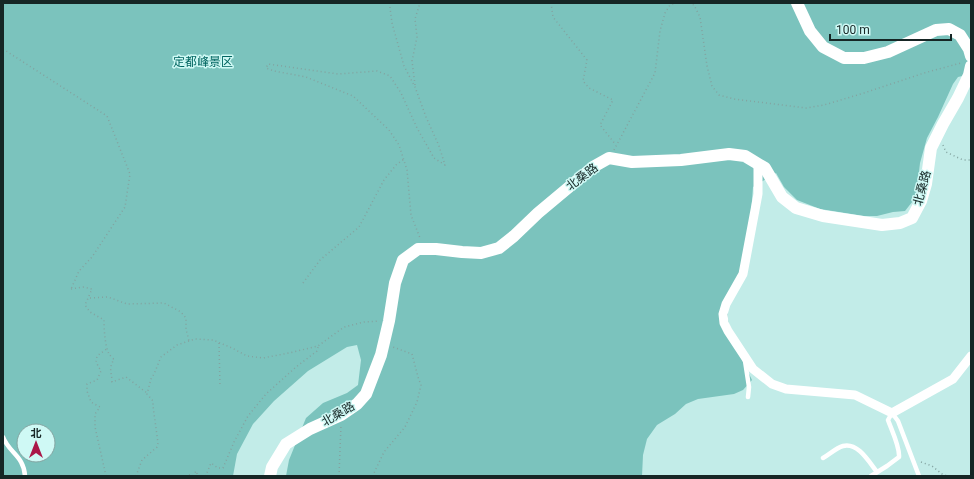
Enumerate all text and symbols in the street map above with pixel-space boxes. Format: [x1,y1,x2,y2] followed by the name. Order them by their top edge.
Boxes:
[830,16,951,42] scale bar
[836,23,870,37] text: 100 m
[173,55,233,69] park label: 定都峰景区
[563,161,601,193] street label: 北桑路
[911,169,933,207] street label: 北桑路
[319,399,357,429] street label: 北桑路
[16,423,56,463] north arrow
[31,427,42,440] text: 北

